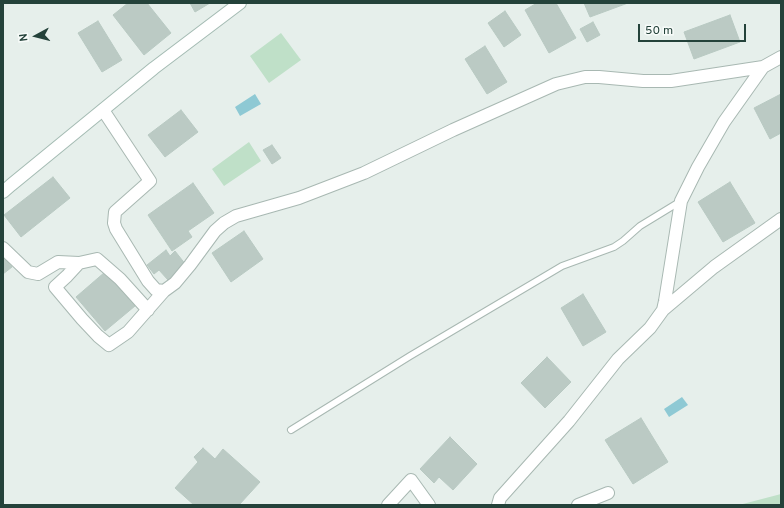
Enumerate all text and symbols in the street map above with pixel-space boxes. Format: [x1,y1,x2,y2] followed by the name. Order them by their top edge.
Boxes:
[16,16,56,56] north arrow
[640,16,748,42] scale bar
[645,23,673,39] text: 50 m
[17,33,32,42] text: N

